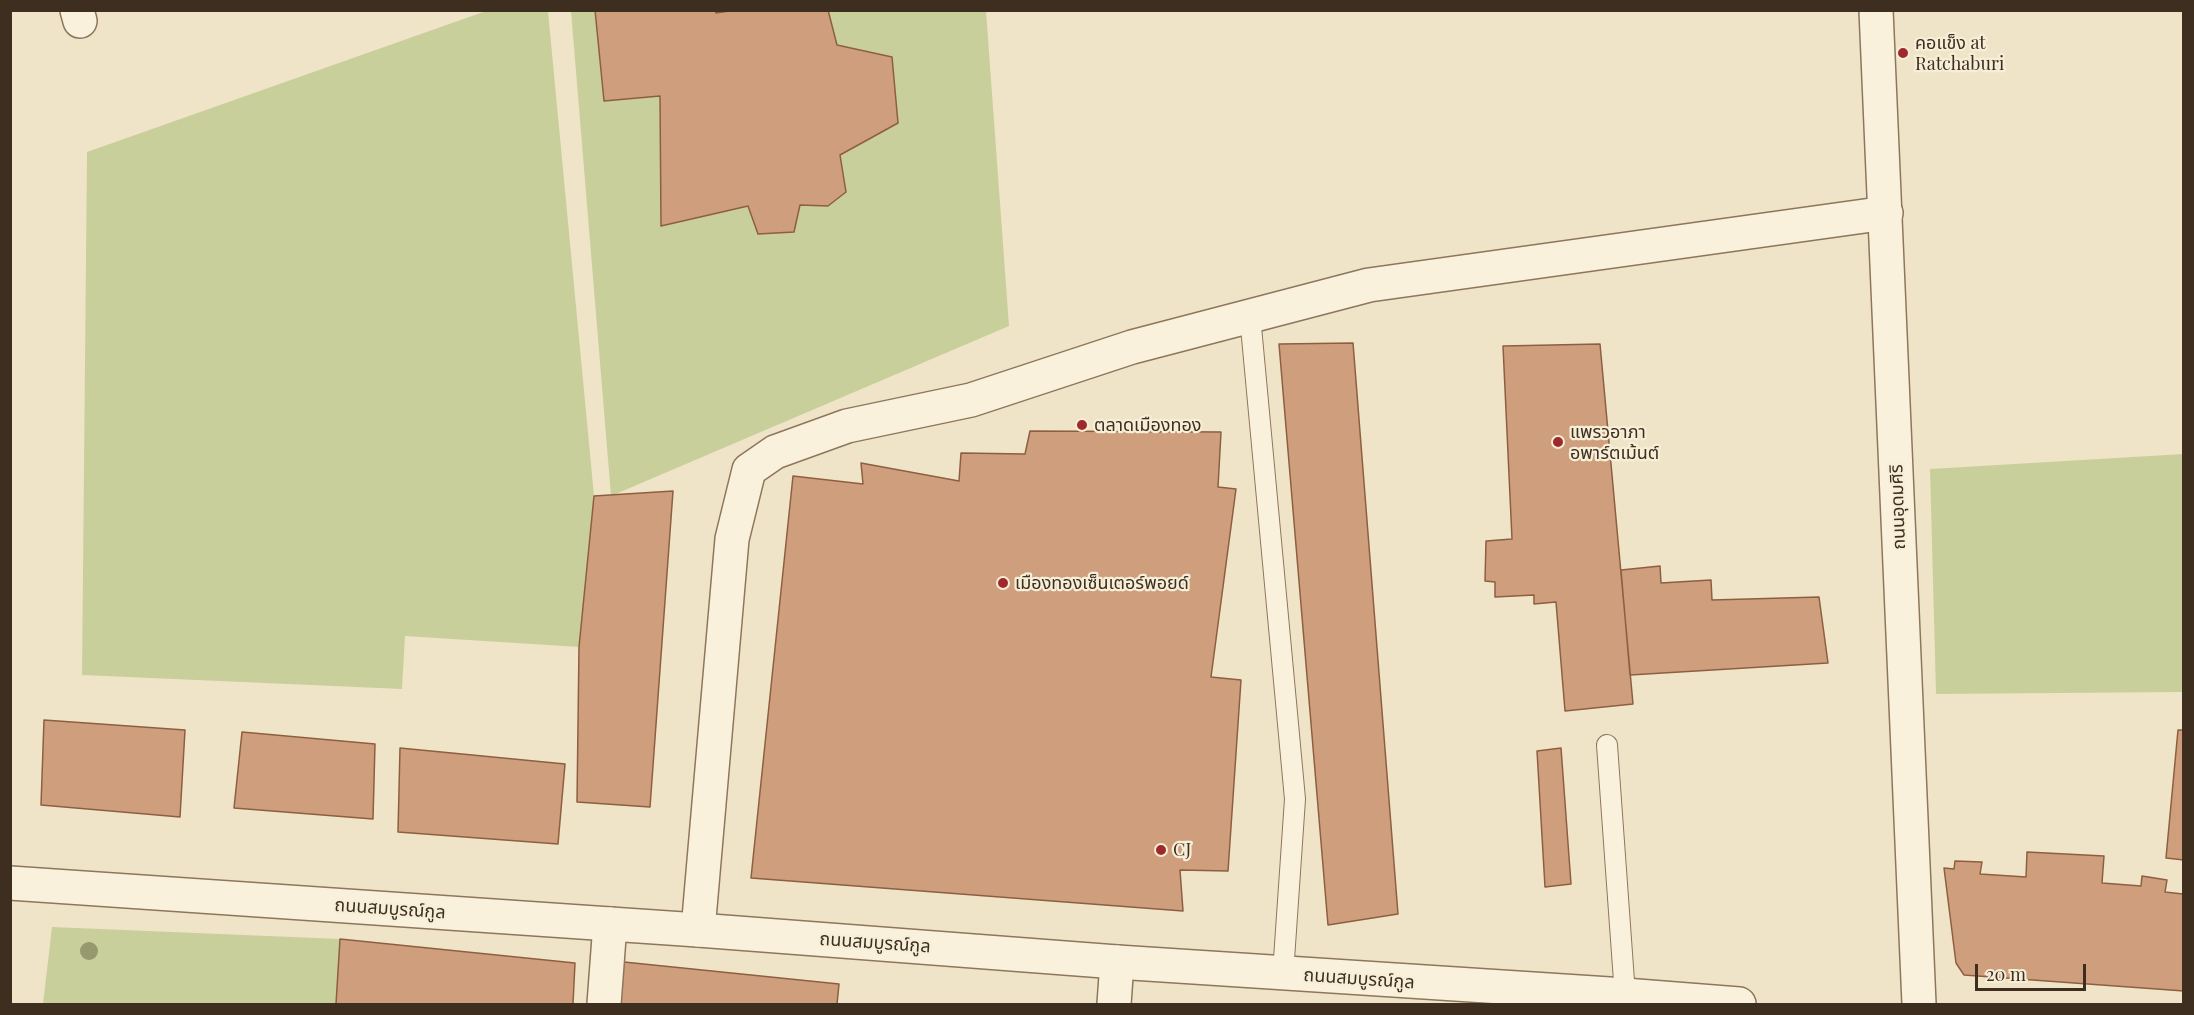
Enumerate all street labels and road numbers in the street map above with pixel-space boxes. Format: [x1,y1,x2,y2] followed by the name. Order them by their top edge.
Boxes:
[1886,464,1910,550] street label: ถนนอุดมศิริ
[334,894,446,924] street label: ถนนสมบูรณ์กูล
[819,928,931,958] street label: ถนนสมบูรณ์กูล
[1303,964,1415,994] street label: ถนนสมบูรณ์กูล

